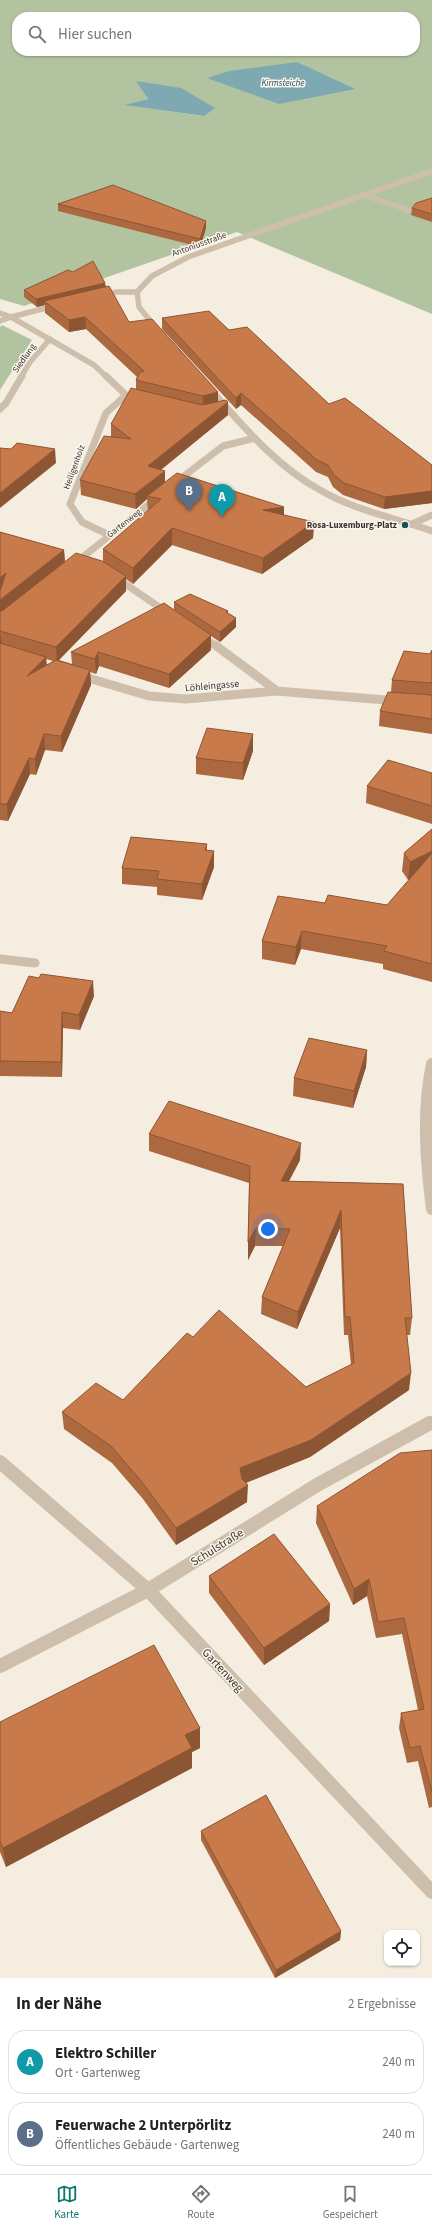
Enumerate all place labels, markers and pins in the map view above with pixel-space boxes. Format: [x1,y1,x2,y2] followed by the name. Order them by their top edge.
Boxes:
[176,478,202,511] pin: B
[209,484,235,517] pin: A
[307,519,397,532] place label: Rosa-Luxemburg-Platz
[400,520,410,530] marker: Rosa-Luxemburg-Platz

